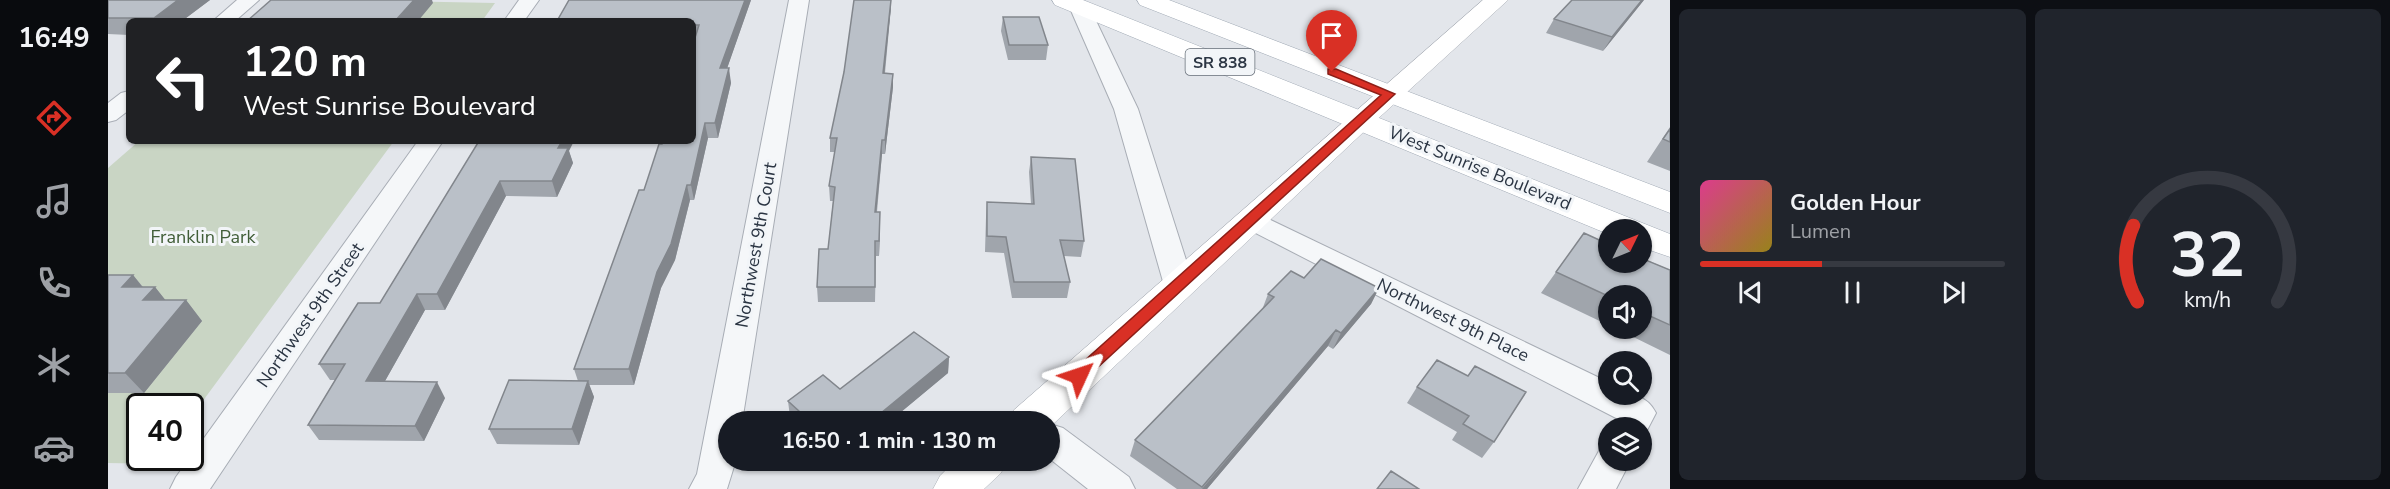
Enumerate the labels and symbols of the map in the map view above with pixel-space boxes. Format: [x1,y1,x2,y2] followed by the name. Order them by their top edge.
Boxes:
[1306,10,1357,72] pin
[1186,49,1254,75] road number: SR 838
[1385,120,1575,216] street label: West Sunrise Boulevard
[730,160,782,330] street label: Northwest 9th Court
[1598,219,1652,273] north arrow
[150,225,257,249] park label: Franklin Park
[251,237,370,392] street label: Northwest 9th Street
[1373,273,1533,367] street label: Northwest 9th Place
[1047,344,1111,408] position arrow
[126,393,204,471] speed limit sign: 40

